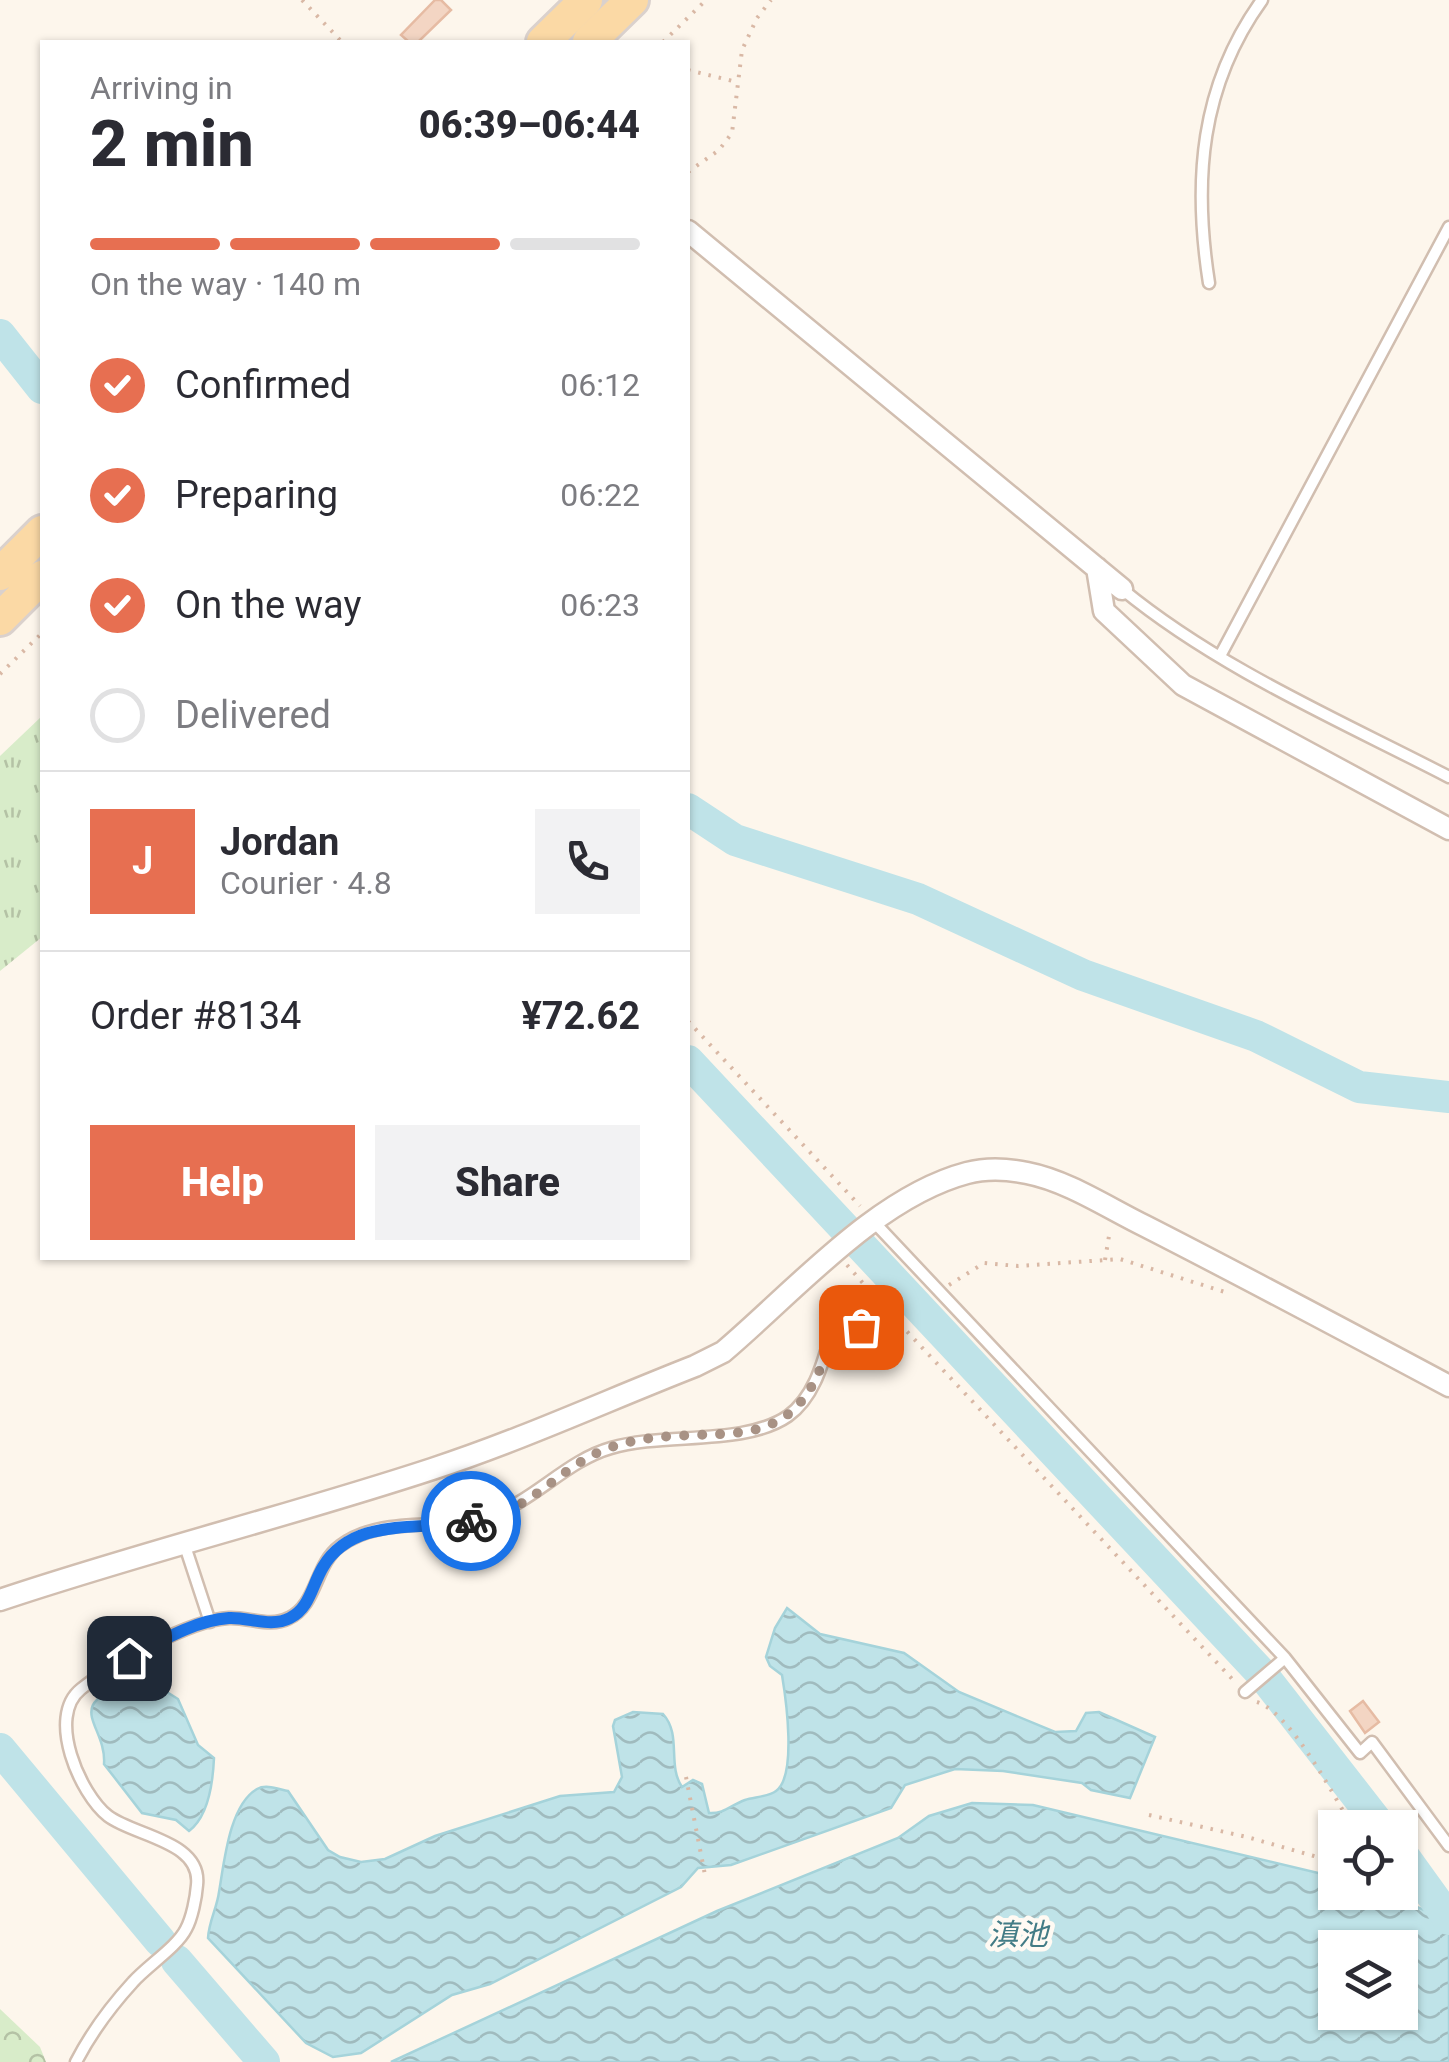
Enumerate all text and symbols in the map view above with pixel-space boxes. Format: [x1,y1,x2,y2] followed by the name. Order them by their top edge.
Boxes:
[90,69,233,107] text: Arriving in
[419,103,640,147] text: 06:39–06:44
[90,106,254,182] text: 2 min
[90,265,361,303] text: On the way · 140 m
[90,358,145,413] icon: check
[175,363,351,407] text: Confirmed
[560,366,640,404] text: 06:12
[90,468,145,523] icon: check
[175,473,338,517] text: Preparing
[560,476,640,514] text: 06:22
[90,578,145,633] icon: check
[175,583,361,627] text: On the way
[560,586,640,624] text: 06:23
[175,693,331,737] text: Delivered
[535,809,640,914] button: phone
[220,820,339,864] text: Jordan
[132,839,153,883] text: J
[220,864,392,902] text: Courier · 4.8
[90,994,301,1038] text: Order #8134
[521,994,640,1038] text: ¥72.62
[90,1125,355,1240] button: Help
[375,1125,640,1240] button: Share
[819,1285,904,1370] pin
[834,1300,889,1355] icon: bag
[421,1471,521,1571] courier
[444,1494,499,1549] icon: bike
[87,1616,172,1701] pin
[102,1631,157,1686] icon: home
[1318,1810,1418,2030] map controls
[1318,1810,1418,1910] button: locate
[988,1917,1051,1952] water label: 滇池
[1318,1930,1418,2030] button: layers

